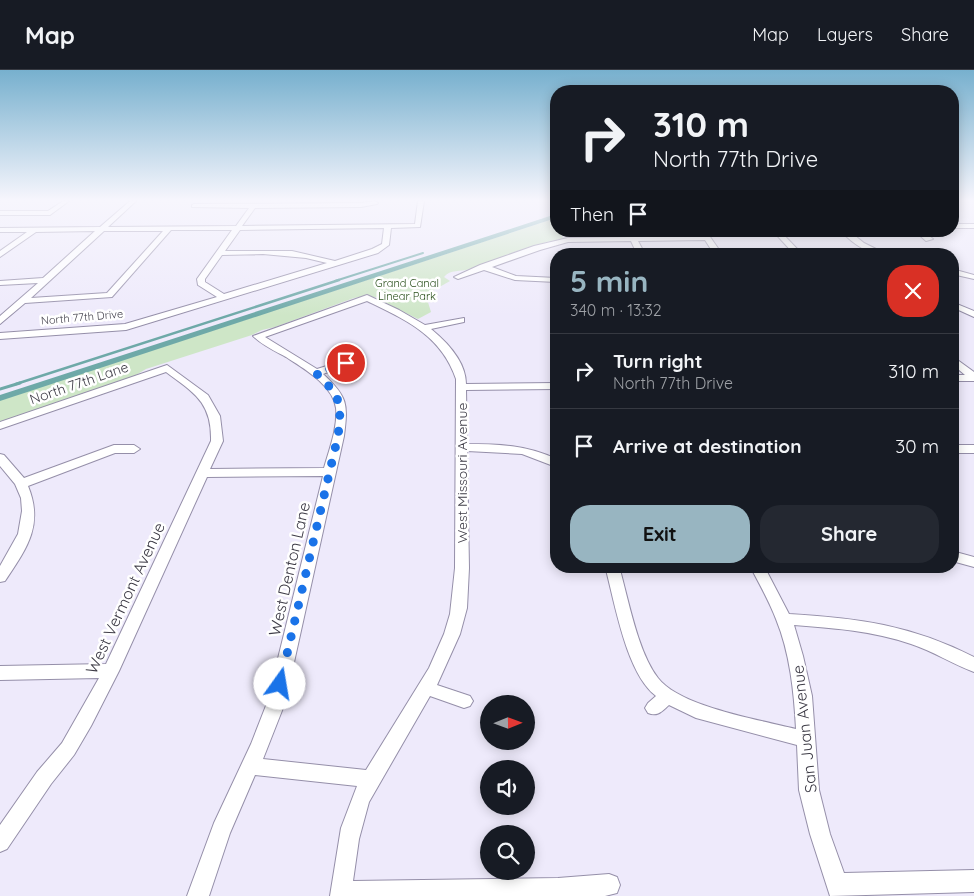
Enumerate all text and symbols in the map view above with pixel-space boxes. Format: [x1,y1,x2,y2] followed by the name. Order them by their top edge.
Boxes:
[25,20,75,50] text: Map
[752,23,789,46] text: Map
[817,23,873,46] text: Layers
[901,23,949,46] text: Share
[653,102,749,146] text: 310 m
[570,105,635,170] icon: right
[653,145,818,173] text: North 77th Drive
[624,200,652,228] icon: arrive
[570,202,614,226] text: Then
[570,262,648,300] text: 5 min
[887,265,939,317] button: close
[375,276,439,303] park label: Grand Canal Linear Park
[570,300,662,320] text: 340 m · 13:32
[40,306,124,328] street label: North 77th Drive
[325,342,367,384] pin
[332,349,360,377] icon: arrive
[613,349,702,373] text: Turn right
[570,357,598,385] icon: right
[27,358,131,408] street label: North 77th Lane
[888,359,939,383] text: 310 m
[613,373,733,393] text: North 77th Drive
[453,403,471,543] street label: West Missouri Avenue
[570,432,598,460] icon: arrive
[613,434,802,458] text: Arrive at destination
[895,434,939,458] text: 30 m
[264,500,314,638] street label: West Denton Lane
[570,505,750,563] button: Exit
[760,505,939,563] button: Share
[81,519,169,677] street label: West Vermont Avenue
[253,657,305,709] position arrow
[787,664,821,794] street label: San Juan Avenue
[480,695,535,750] north arrow
[480,695,535,880] map controls
[480,760,535,815] button: sound
[480,825,535,880] button: search

